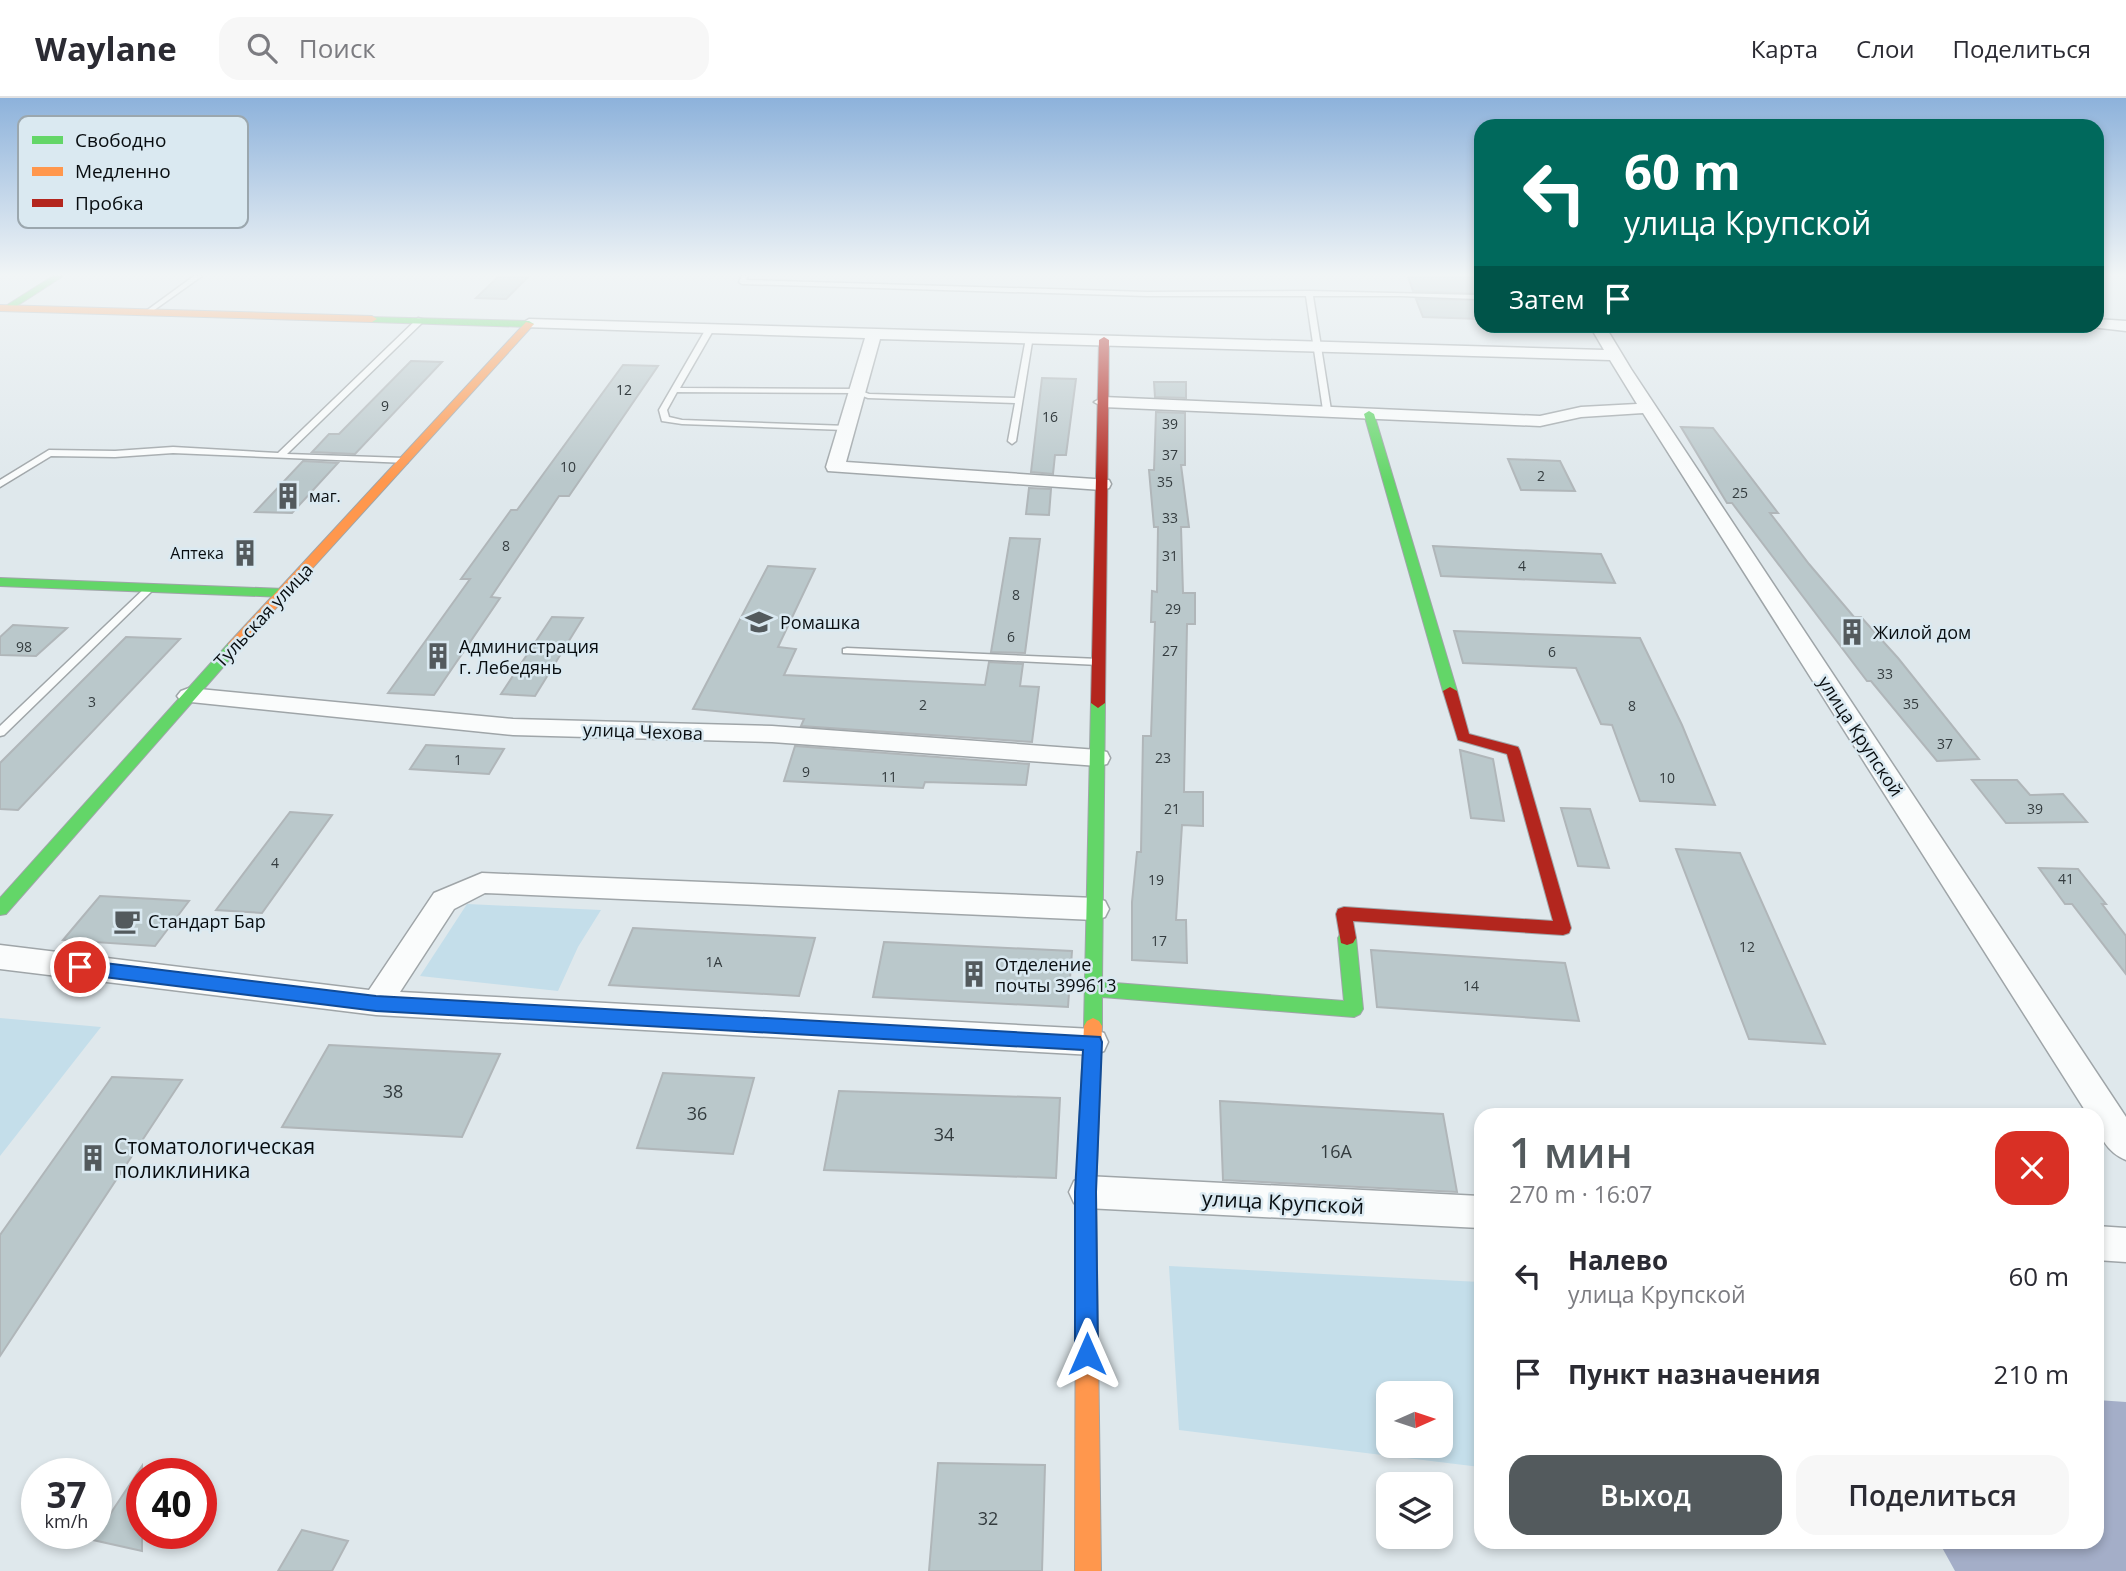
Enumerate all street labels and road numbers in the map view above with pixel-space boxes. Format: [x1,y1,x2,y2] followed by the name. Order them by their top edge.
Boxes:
[208,558,318,672] street label: Тульская улица
[1813,671,1909,801] street label: улица Крупской
[583,717,703,745] street label: улица Чехова
[1201,1184,1365,1220] street label: улица Крупской

